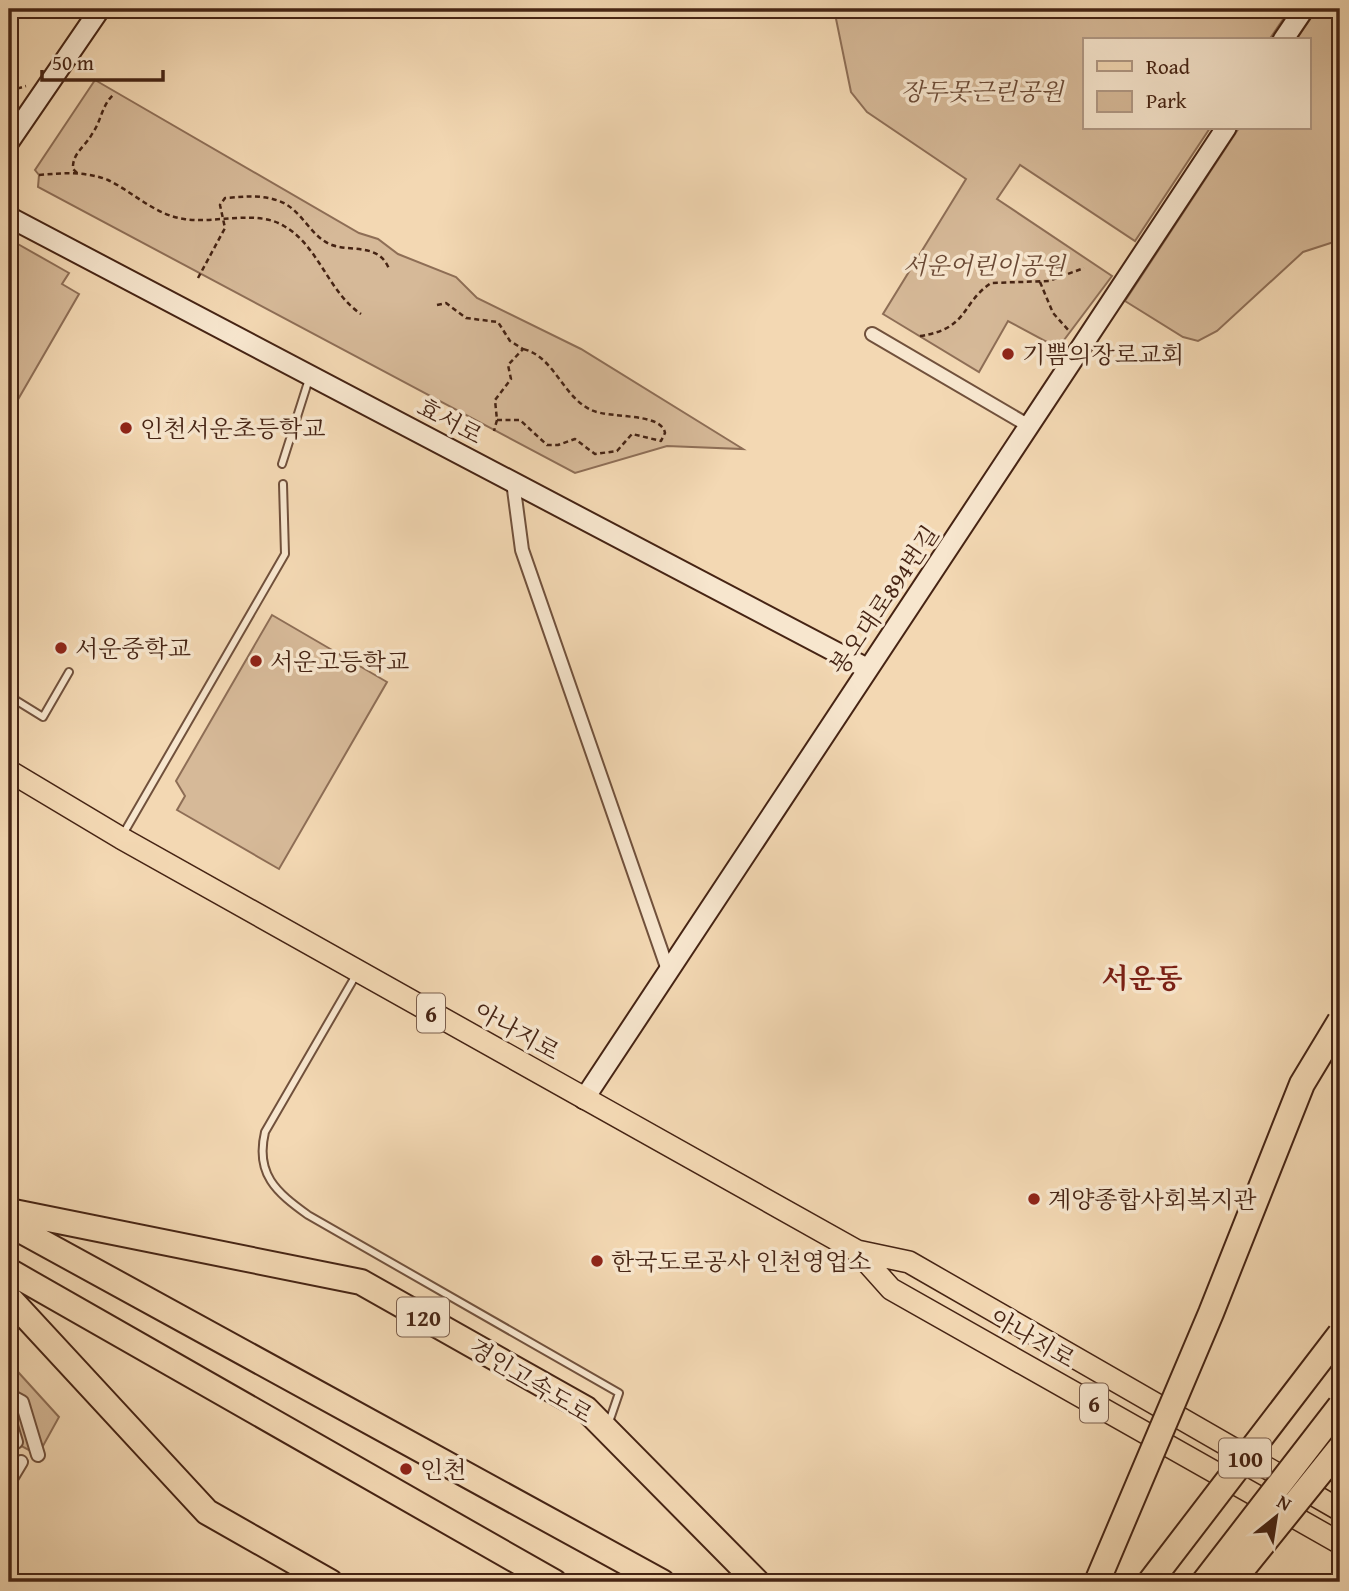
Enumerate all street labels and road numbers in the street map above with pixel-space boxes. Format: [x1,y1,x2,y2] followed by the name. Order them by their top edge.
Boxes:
[411,389,489,453] street label: 효서로
[821,518,947,682] street label: 봉오대로894번길
[468,993,566,1069] street label: 아나지로
[417,994,445,1032] road number: 6
[397,1298,449,1336] road number: 120
[984,1300,1082,1376] street label: 아나지로
[462,1330,600,1432] street label: 경인고속도로
[1080,1384,1108,1422] road number: 6
[1219,1438,1271,1478] road number: 100

